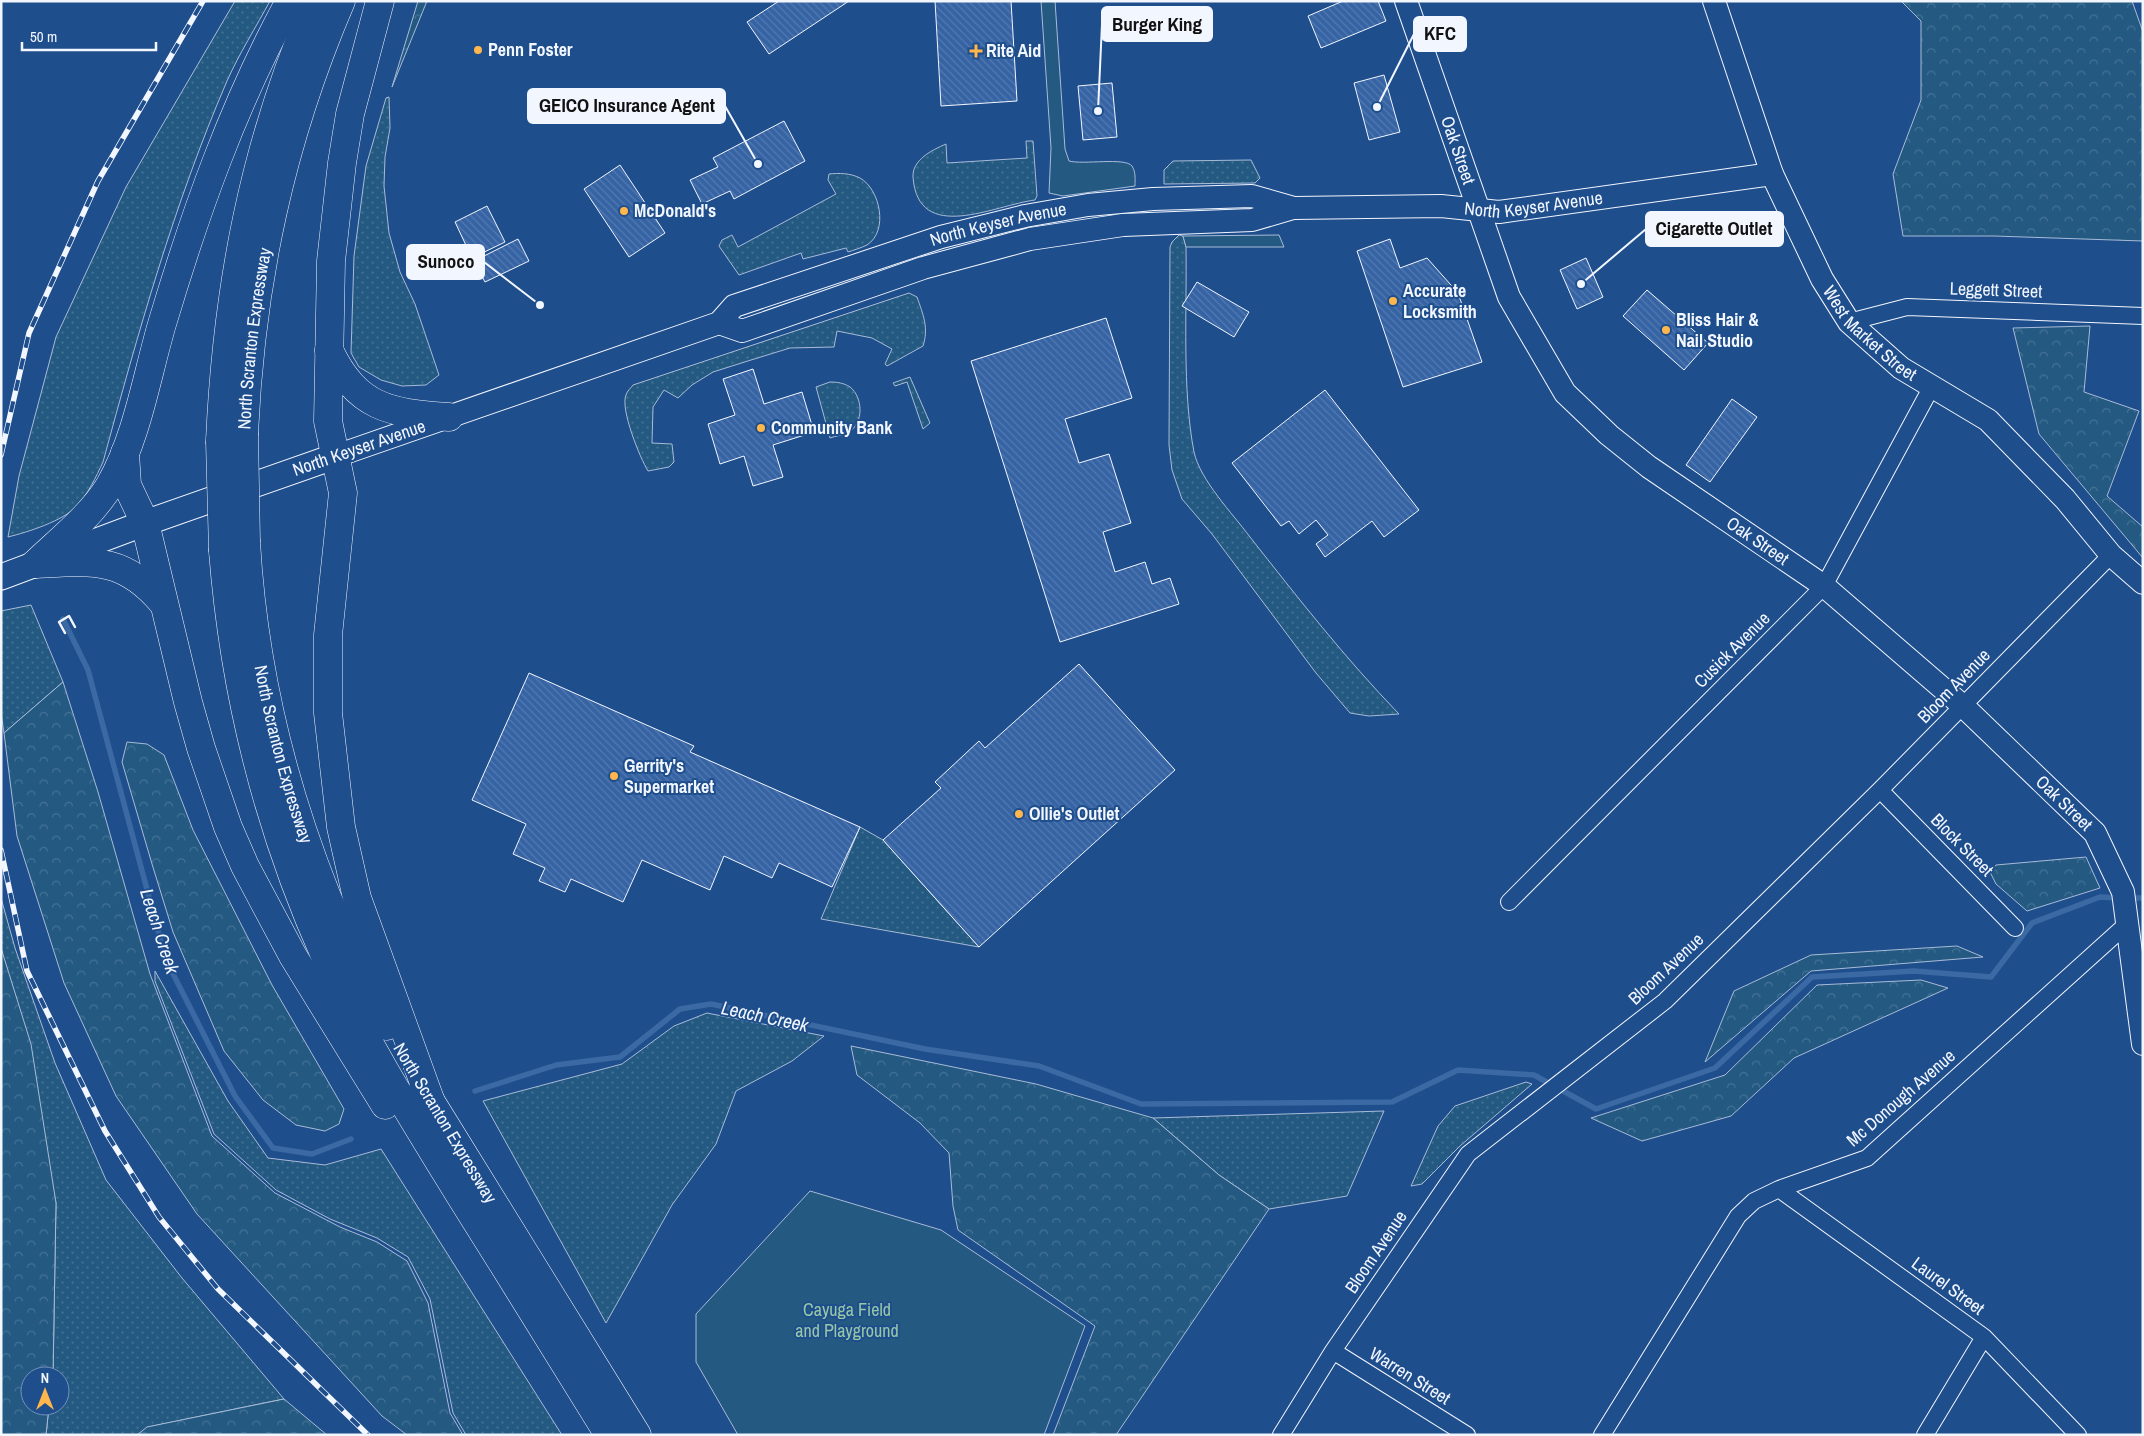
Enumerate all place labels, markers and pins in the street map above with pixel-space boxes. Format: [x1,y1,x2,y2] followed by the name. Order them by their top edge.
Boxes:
[1102,7,1212,41] callout: Burger King
[1414,17,1466,51] callout: KFC
[488,37,573,62] place label: Penn Foster
[986,38,1041,63] place label: Rite Aid
[472,44,484,56] marker: Penn Foster
[970,45,982,57] marker: Rite Aid
[528,89,725,123] callout: GEICO Insurance Agent
[634,198,716,223] place label: McDonald's
[618,205,630,217] marker: McDonald's
[1646,212,1783,246] callout: Cigarette Outlet
[407,245,484,279] callout: Sunoco
[1403,278,1477,324] place label: Accurate Locksmith
[1387,295,1399,307] marker: Accurate Locksmith
[1676,307,1759,353] place label: Bliss Hair & Nail Studio
[1660,324,1672,336] marker: Bliss Hair & Nail Studio
[771,415,893,440] place label: Community Bank
[755,422,767,434] marker: Community Bank
[624,753,714,799] place label: Gerrity's Supermarket
[608,770,620,782] marker: Gerrity's Supermarket
[1029,801,1120,826] place label: Ollie's Outlet
[1013,808,1025,820] marker: Ollie's Outlet

